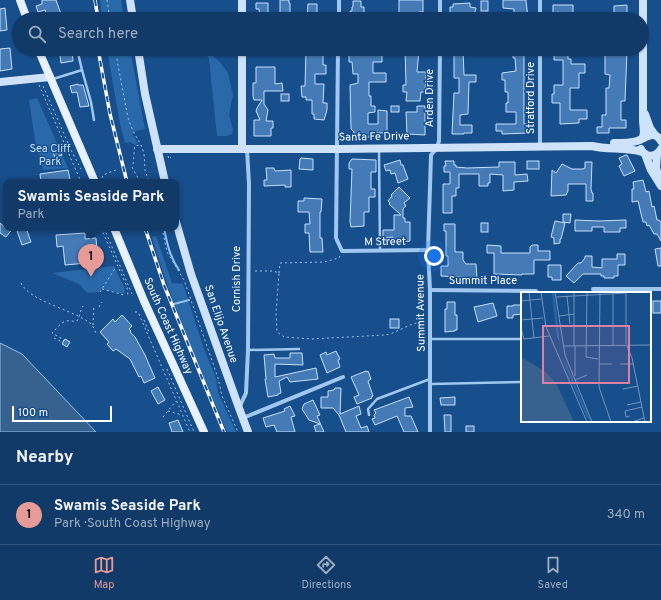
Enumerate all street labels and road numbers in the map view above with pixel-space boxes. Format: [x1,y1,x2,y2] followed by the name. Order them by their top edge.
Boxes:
[524,62,538,134] street label: Stratford Drive
[423,69,437,127] street label: Arden Drive
[338,129,410,145] street label: Santa Fe Drive
[364,235,406,249] street label: M Street
[230,246,244,312] street label: Cornish Drive
[413,274,429,352] street label: Summit Avenue
[449,274,517,288] street label: Summit Place
[140,275,196,377] street label: South Coast Highway
[201,283,241,365] street label: San Elijo Avenue

